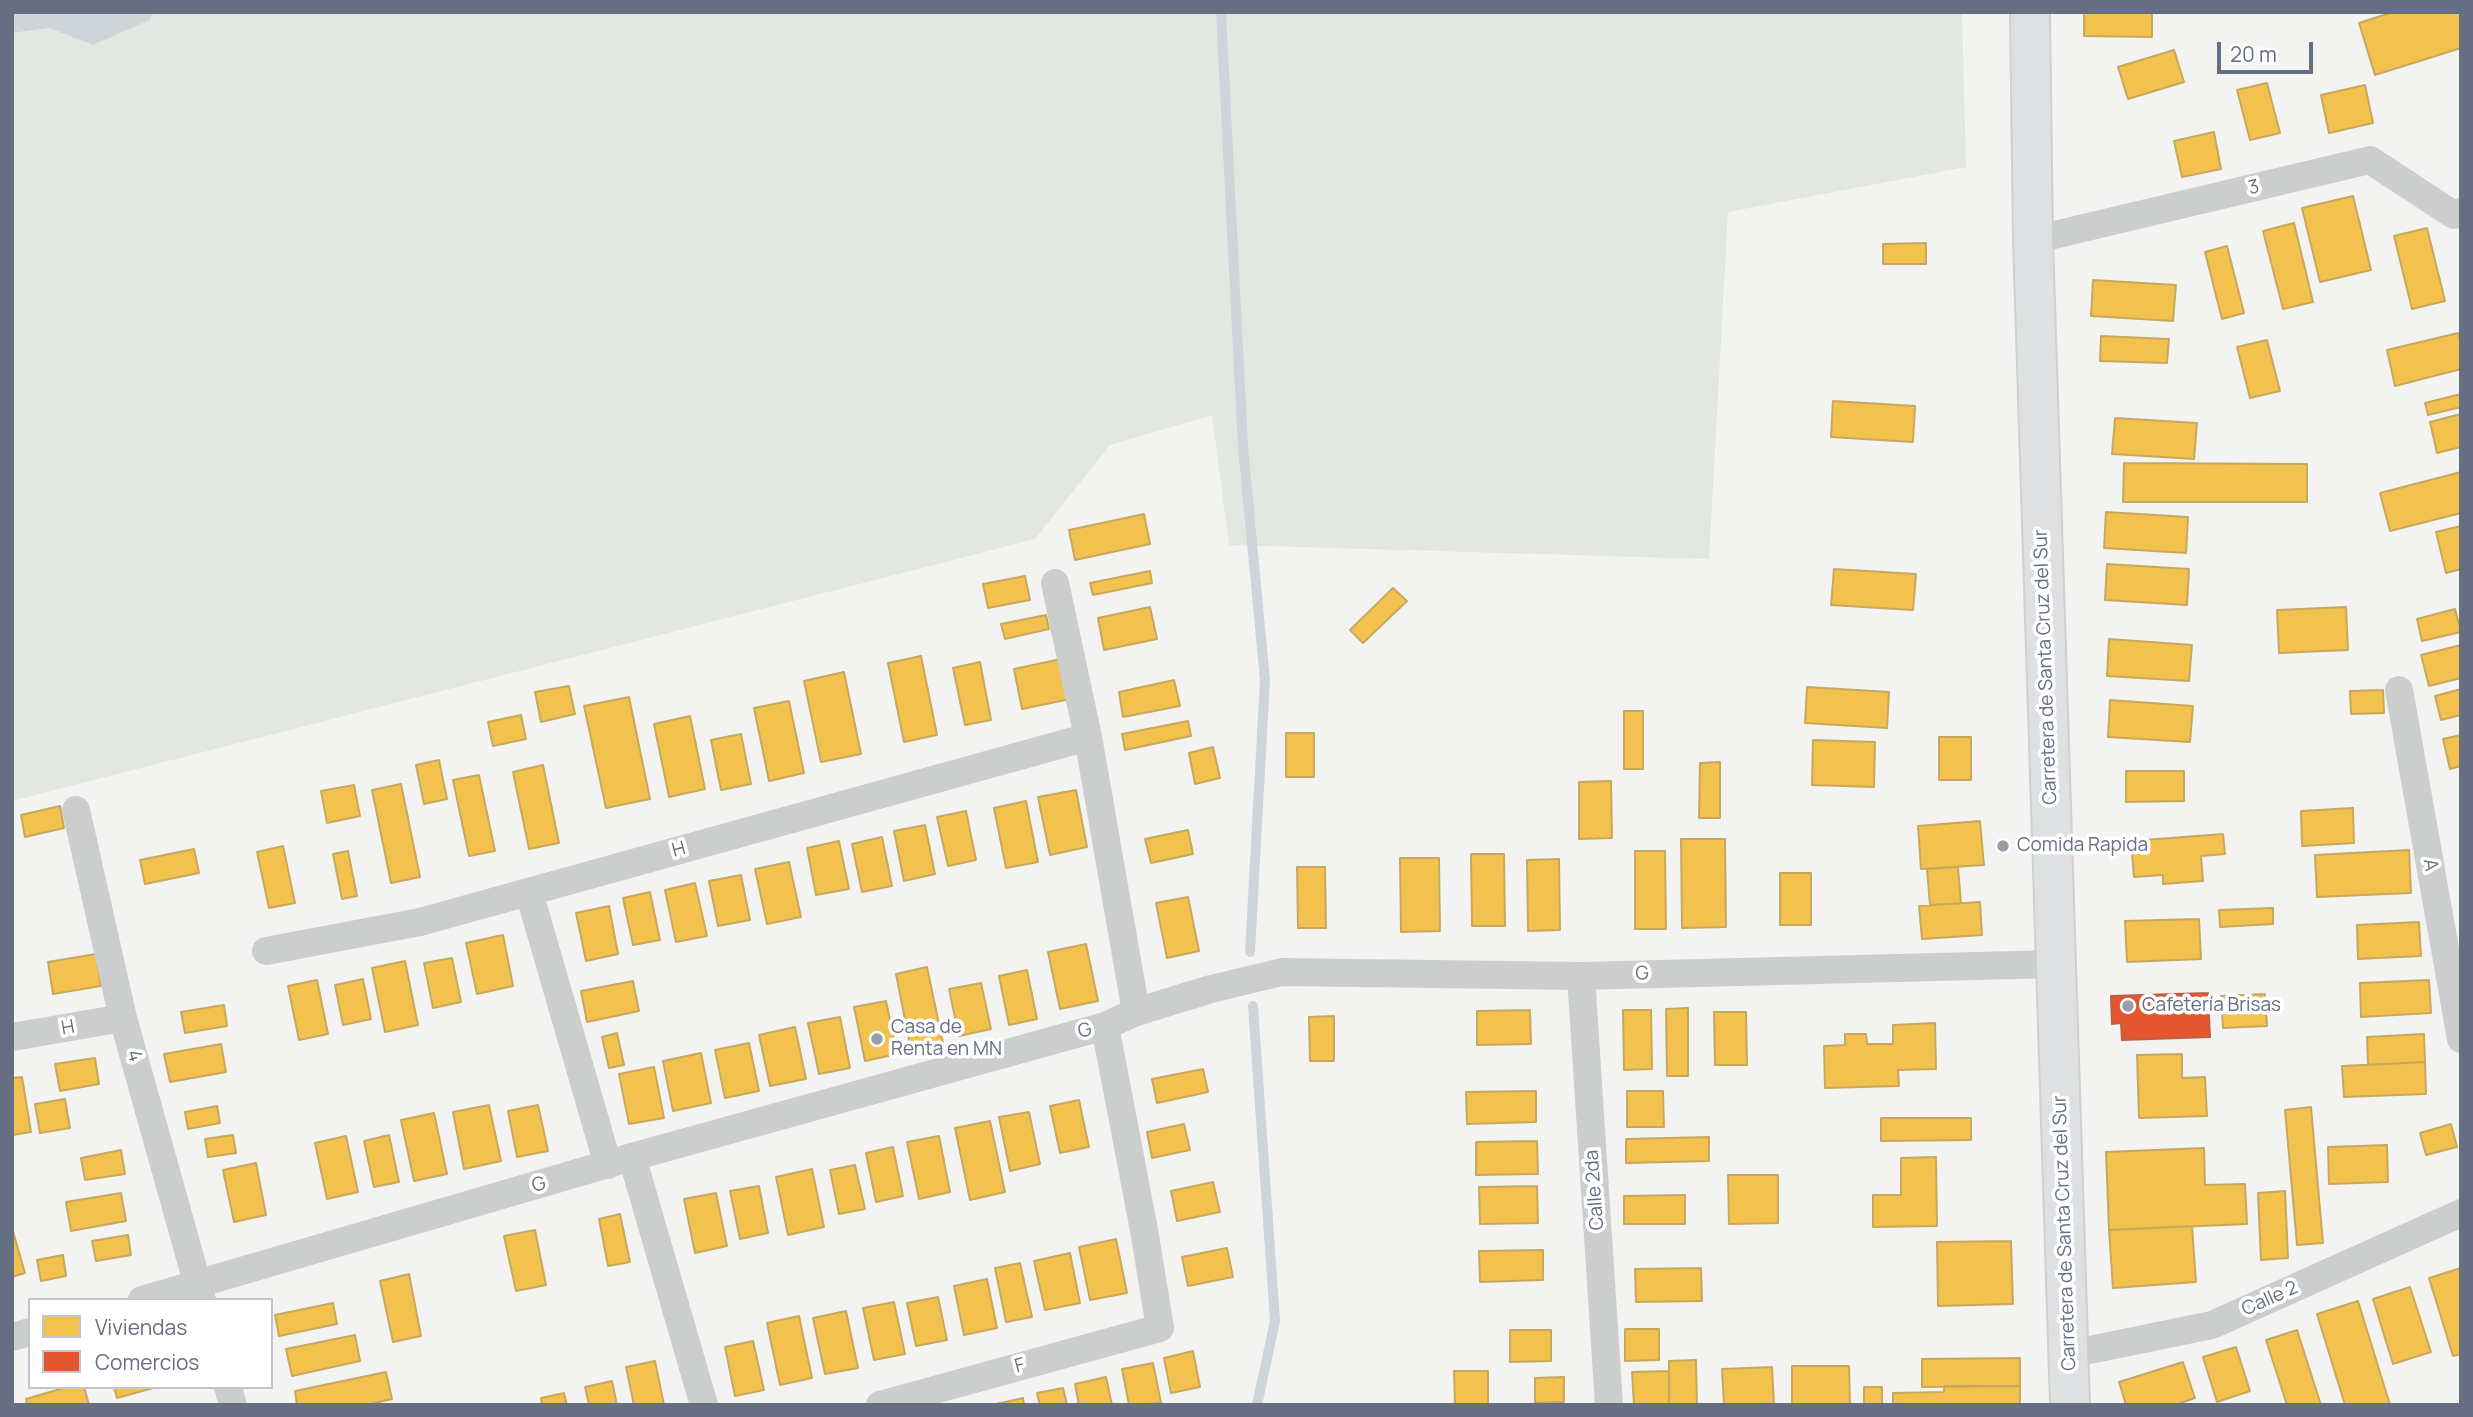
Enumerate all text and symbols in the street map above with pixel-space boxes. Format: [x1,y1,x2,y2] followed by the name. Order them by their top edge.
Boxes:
[2221,28,2317,72] scale bar
[2230,40,2277,68] text: 20 m
[2246,176,2262,200] street label: 3
[2030,529,2062,805] street label: Carretera de Santa Cruz del Sur
[2017,835,2148,857] place label: Comida Rapida
[670,837,688,863] street label: H
[1995,838,2011,854] marker: Comida Rapida
[2418,857,2442,873] street label: A
[1635,962,1649,986] street label: G
[2142,995,2281,1017] place label: Cafetería Brisas
[2120,998,2136,1014] marker: Cafetería Brisas
[60,1016,76,1040] street label: H
[891,1017,1002,1061] place label: Casa de Renta en MN
[1075,1018,1095,1044] street label: G
[869,1031,885,1047] marker: Casa de Renta en MN
[121,1047,147,1065] street label: 4
[2049,1095,2081,1371] street label: Carretera de Santa Cruz del Sur
[1581,1149,1609,1231] street label: Calle 2da
[529,1172,549,1198] street label: G
[2239,1277,2301,1321] street label: Calle 2
[28,1298,273,1389] legend
[95,1313,187,1341] text: Viviendas
[95,1348,199,1376] text: Comercios
[1012,1354,1028,1378] street label: F

